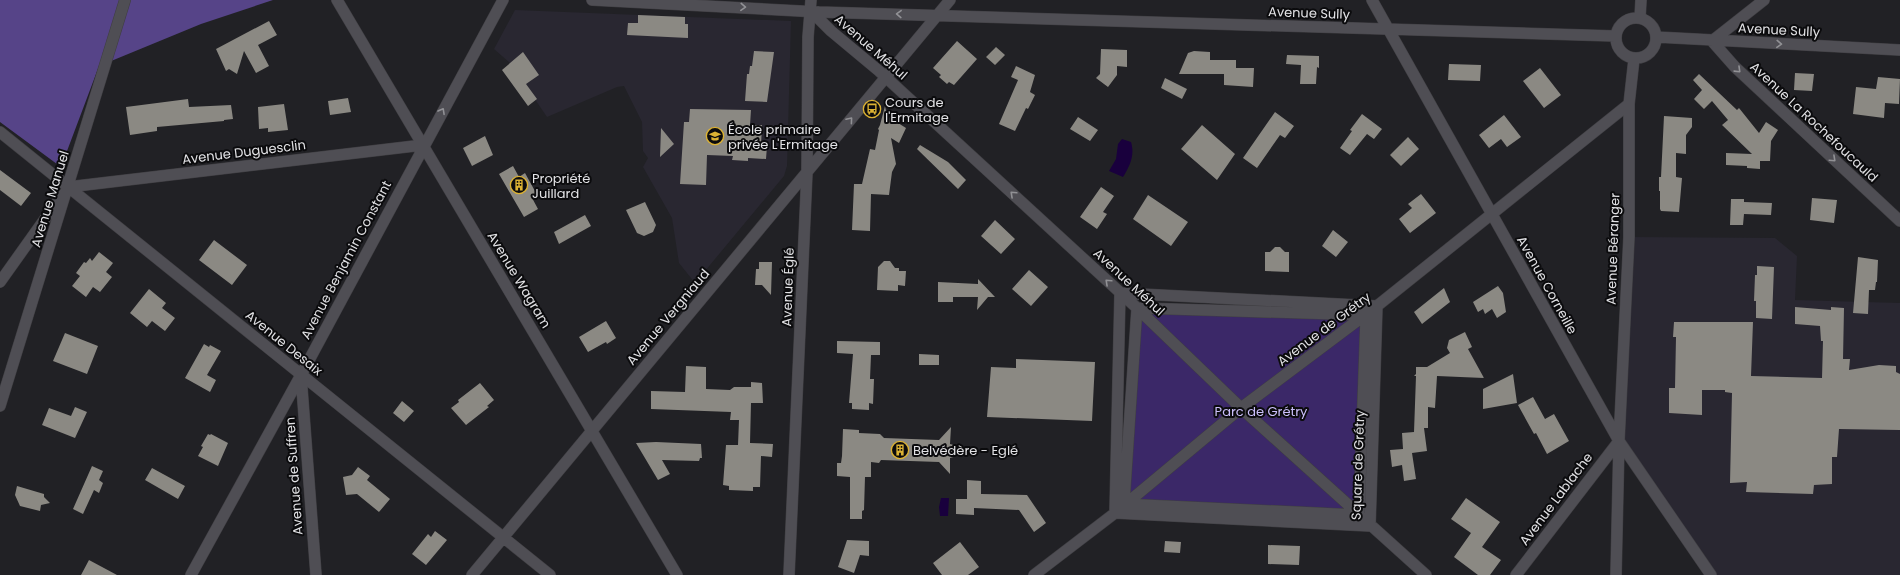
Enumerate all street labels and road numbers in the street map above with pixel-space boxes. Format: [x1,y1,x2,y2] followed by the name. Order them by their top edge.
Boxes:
[1268,2,1351,24] street label: Avenue Sully
[830,10,912,84] street label: Avenue Méhul
[1738,18,1821,42] street label: Avenue Sully
[1746,58,1882,186] street label: Avenue La Rochefoucauld
[181,135,307,169] street label: Avenue Duguesclin
[26,148,74,250] street label: Avenue Manuel
[296,177,396,343] street label: Avenue Benjamin Constant
[1602,193,1624,305] street label: Avenue Béranger
[483,228,555,332] street label: Avenue Wagram
[1512,232,1582,338] street label: Avenue Corneille
[1089,244,1169,320] street label: Avenue Méhul
[777,247,799,327] street label: Avenue Églé
[622,265,714,369] street label: Avenue Vergniaud
[1273,287,1375,370] street label: Avenue de Grétry
[241,306,327,381] street label: Avenue Desaix
[1347,409,1369,520] street label: Square de Grétry
[280,416,308,536] street label: Avenue de Suffren
[1515,449,1597,549] street label: Avenue Lablache

